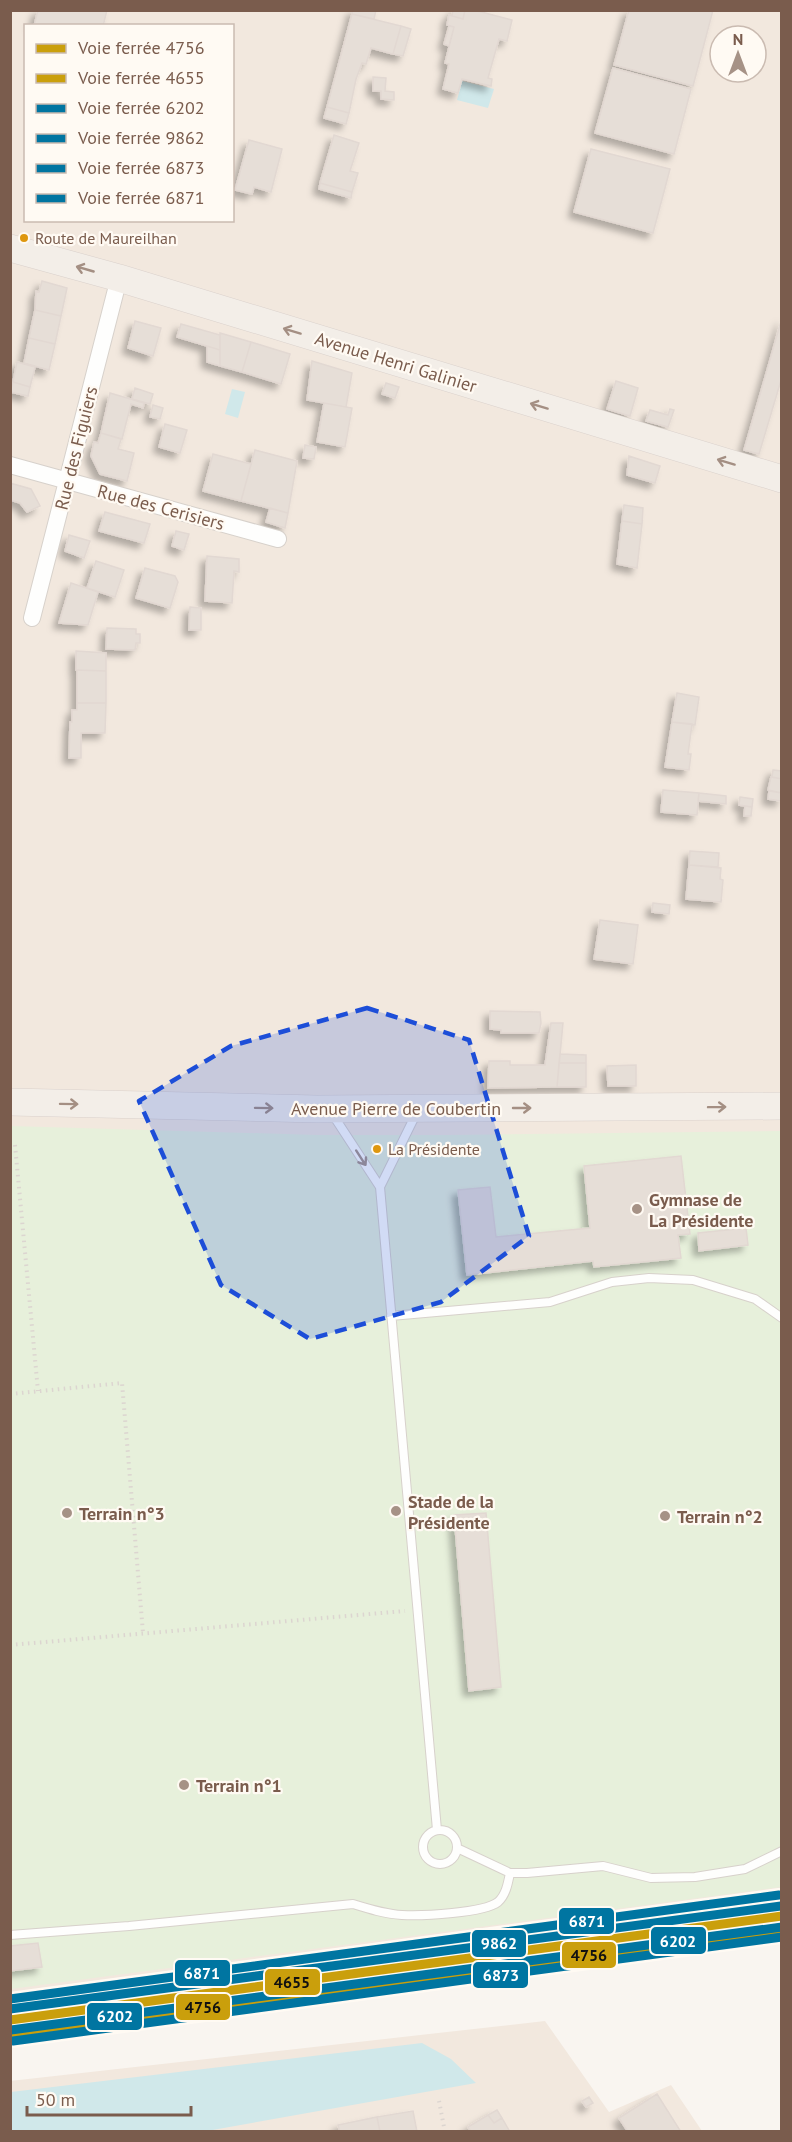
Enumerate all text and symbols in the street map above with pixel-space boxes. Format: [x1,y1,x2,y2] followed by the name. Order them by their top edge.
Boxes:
[24,24,234,222] legend
[708,24,768,84] north arrow
[733,29,743,49] text: N
[77,36,205,59] text: Voie ferrée 4756
[77,66,205,89] text: Voie ferrée 4655
[77,96,205,119] text: Voie ferrée 6202
[77,126,205,149] text: Voie ferrée 9862
[77,156,205,179] text: Voie ferrée 6873
[77,186,205,209] text: Voie ferrée 6871
[35,228,177,248] place label: Route de Maureilhan
[18,232,30,244] marker: Route de Maureilhan
[76,263,95,274] one-way arrow
[283,325,302,336] one-way arrow
[312,326,480,398] street label: Avenue Henri Galinier
[50,384,102,512] street label: Rue des Figuiers
[530,400,549,411] one-way arrow
[716,456,735,467] one-way arrow
[95,479,227,535] street label: Rue des Cerisiers
[291,1097,501,1120] street label: Avenue Pierre de Coubertin
[58,1098,78,1109] one-way arrow
[706,1101,726,1113] one-way arrow
[253,1102,273,1114] one-way arrow
[511,1102,531,1114] one-way arrow
[388,1139,480,1159] place label: La Présidente
[371,1143,383,1155] marker: La Présidente
[355,1150,368,1167] one-way arrow
[649,1188,753,1232] place label: Gymnase de La Présidente
[630,1202,644,1216] marker: Gymnase de La Présidente
[408,1490,494,1534] place label: Stade de la Présidente
[79,1502,165,1525] place label: Terrain n°3
[389,1504,403,1518] marker: Stade de la Présidente
[677,1505,763,1528] place label: Terrain n°2
[60,1506,74,1520] marker: Terrain n°3
[658,1509,672,1523] marker: Terrain n°2
[196,1774,282,1797] place label: Terrain n°1
[177,1778,191,1792] marker: Terrain n°1
[558,1907,615,1935] line badge: 6871
[569,1911,605,1931] text: 6871
[650,1926,707,1955] line badge: 6202
[471,1929,527,1958] line badge: 9862
[660,1931,696,1951] text: 6202
[481,1933,517,1953] text: 9862
[561,1941,617,1969] line badge: 4756
[571,1945,607,1965] text: 4756
[174,1959,231,1987] line badge: 6871
[472,1961,529,1989] line badge: 6873
[184,1963,220,1983] text: 6871
[483,1965,519,1985] text: 6873
[264,1968,321,1996] line badge: 4655
[274,1972,310,1992] text: 4655
[175,1993,231,2021] line badge: 4756
[185,1997,221,2017] text: 4756
[86,2002,143,2031] line badge: 6202
[97,2006,133,2026] text: 6202
[27,2079,190,2117] scale bar
[36,2088,75,2111] text: 50 m

